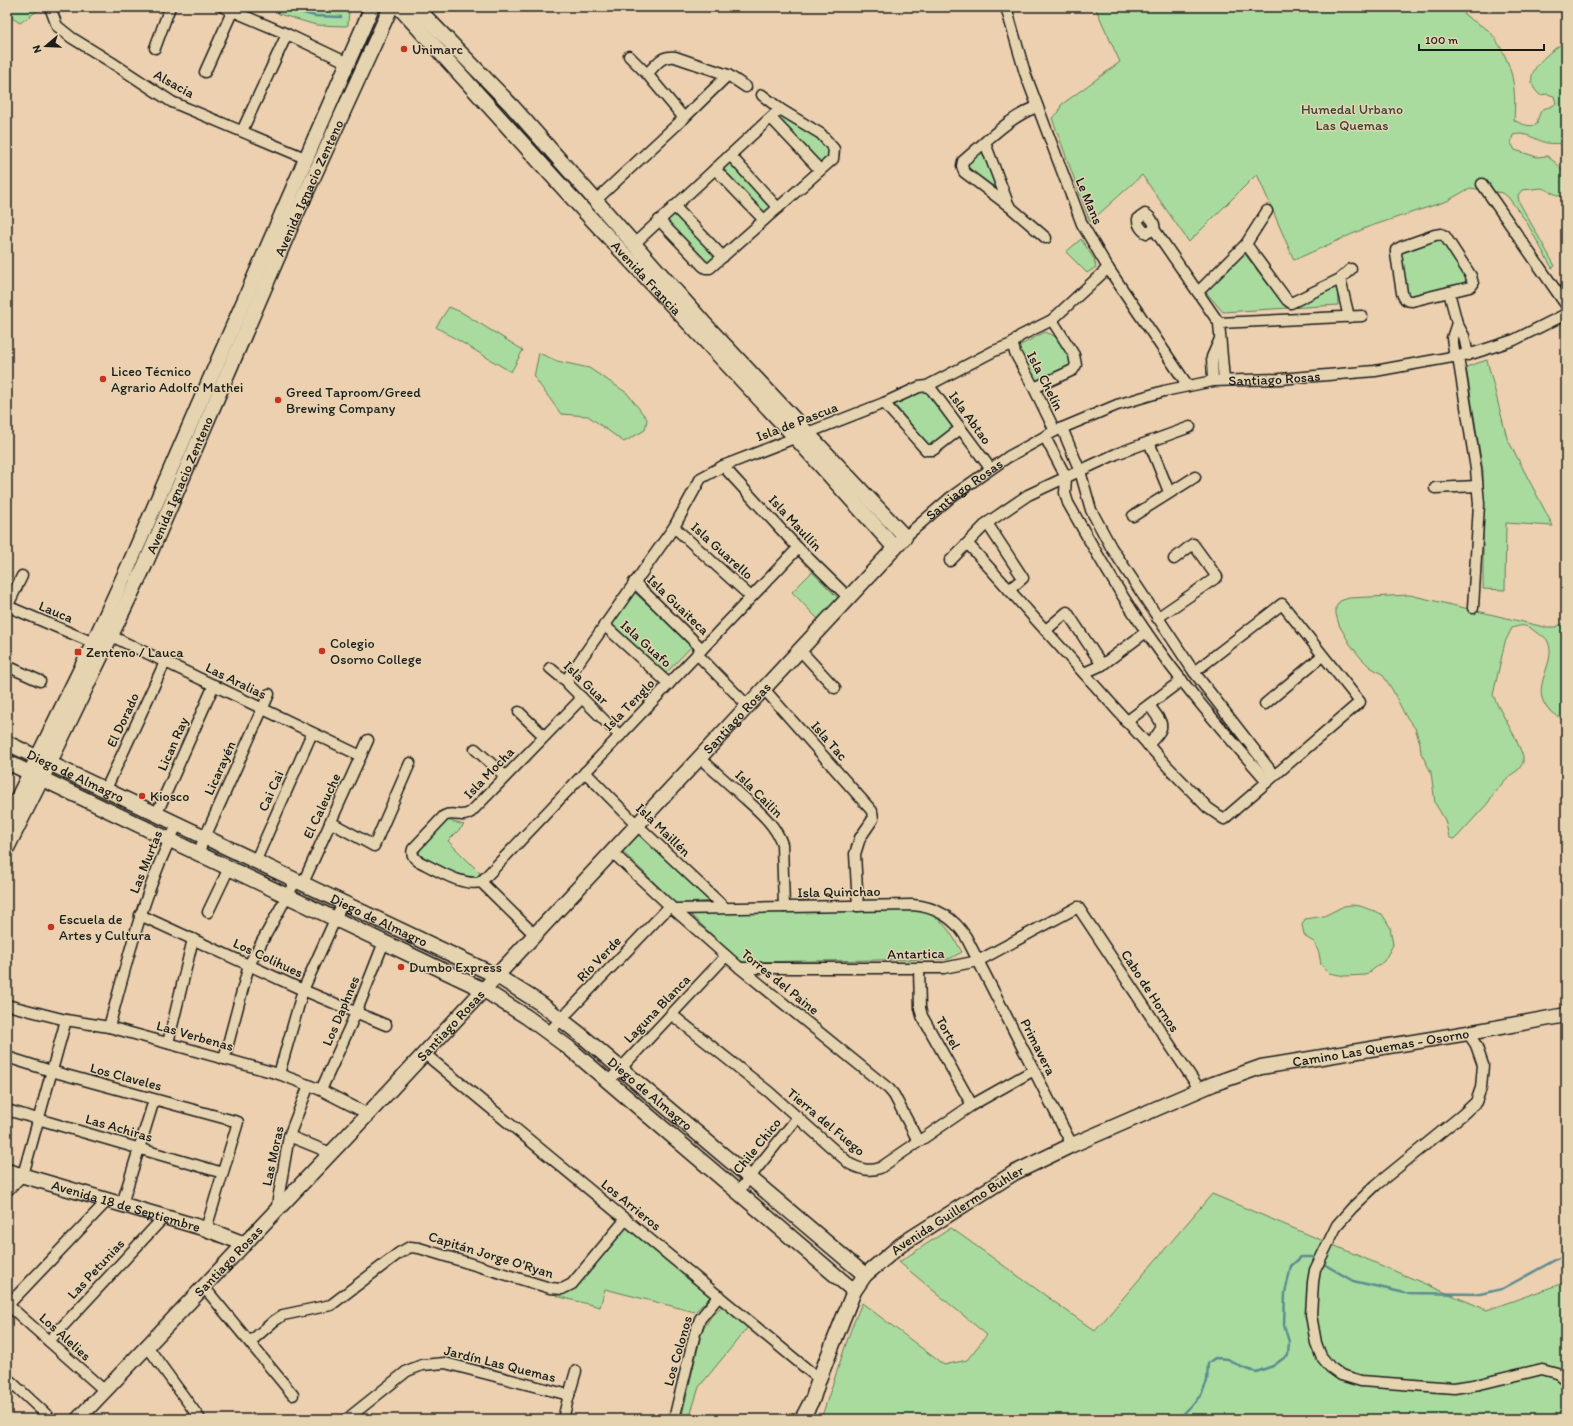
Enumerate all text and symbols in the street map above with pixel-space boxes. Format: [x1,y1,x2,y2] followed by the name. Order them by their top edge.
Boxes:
[26,26,66,66] north arrow
[1419,26,1544,52] scale bar
[1425,33,1458,47] text: 100 m
[412,41,463,58] place label: Unimarc
[30,43,44,55] text: N
[399,44,409,54] marker: Unimarc
[151,66,198,102] street label: Alsacia
[1301,101,1403,134] park label: Humedal Urbano Las Quemas
[271,117,347,259] street label: Avenida Ignacio Zenteno
[1072,175,1106,227] street label: Le Mans
[608,237,686,319] street label: Avenida Francia
[1023,349,1067,414] street label: Isla Chelín
[111,363,243,396] place label: Liceo Técnico Agrario Adolfo Mathei
[1228,367,1321,389] street label: Santiago Rosas
[98,374,108,384] marker: Liceo Técnico Agrario Adolfo Mathei
[286,384,421,417] place label: Greed Taproom/Greed Brewing Company
[945,388,995,448] street label: Isla Abtao
[273,395,283,405] marker: Greed Taproom/Greed Brewing Company
[754,399,840,445] street label: Isla de Pascua
[142,414,217,556] street label: Avenida Ignacio Zenteno
[922,455,1006,524] street label: Santiago Rosas
[765,491,826,555] street label: Isla Maullín
[687,519,757,583] street label: Isla Guarello
[643,571,713,639] street label: Isla Guaiteca
[36,597,76,627] street label: Lauca
[617,617,675,671] street label: Isla Guafo
[330,635,422,668] place label: Colegio Osorno College
[86,644,184,661] place label: Zenteno / Lauca
[317,646,327,656] marker: Colegio Osorno College
[73,647,83,657] marker: Zenteno / Lauca
[560,657,612,709] street label: Isla Guar
[203,659,269,703] street label: Las Aralias
[600,675,658,735] street label: Isla Tenglo
[699,678,774,757] street label: Santiago Rosas
[103,690,143,750] street label: El Dorado
[154,714,193,774] street label: Lican Ray
[807,718,851,765] street label: Isla Tac
[200,738,240,798] street label: Licarayén
[460,743,518,802] street label: Isla Mocha
[24,745,127,806] street label: Diego de Almagro
[732,767,787,822] street label: Isla Cailin
[255,768,287,814] street label: Cai Cai
[299,770,345,841] street label: El Caleuche
[150,788,189,805] place label: Kiosco
[137,791,147,801] marker: Kiosco
[632,800,694,861] street label: Isla Maillén
[126,828,166,896] street label: Las Murtas
[797,883,881,901] street label: Isla Quinchao
[328,890,430,950] street label: Diego de Almagro
[59,911,152,944] place label: Escuela de Artes y Cultura
[46,922,56,932] marker: Escuela de Artes y Cultura
[573,932,625,985] street label: Río Verde
[230,934,306,982] street label: Los Colihues
[738,945,823,1019] street label: Torres del Paine
[887,945,946,963] street label: Antartica
[1117,947,1183,1035] street label: Cabo de Hornos
[409,959,502,976] place label: Dumbo Express
[396,962,406,972] marker: Dumbo Express
[620,971,694,1047] street label: Laguna Blanca
[319,973,363,1049] street label: Los Daphnes
[413,986,488,1065] street label: Santiago Rosas
[932,1014,964,1052] street label: Tortel
[1016,1016,1060,1079] street label: Primavera
[154,1017,236,1055] street label: Las Verbenas
[1291,1024,1470,1070] street label: Camino Las Quemas - Osorno
[604,1053,696,1134] street label: Diego de Almagro
[88,1059,164,1095] street label: Los Claveles
[784,1084,868,1160] street label: Tierra del Fuego
[83,1110,155,1146] street label: Las Achiras
[729,1114,785,1178] street label: Chile Chico
[258,1124,288,1188] street label: Las Moras
[887,1161,1027,1258] street label: Avenida Guillermo Bühler
[50,1176,203,1236] street label: Avenida 18 de Septiembre
[597,1176,665,1234] street label: Los Arrieros
[190,1222,266,1300] street label: Santiago Rosas
[426,1228,556,1282] street label: Capitán Jorge O'Ryan
[64,1235,128,1303] street label: Las Petunias
[36,1309,94,1365] street label: Los Alelies
[660,1314,696,1388] street label: Los Colonos
[442,1342,558,1386] street label: Jardín Las Quemas

